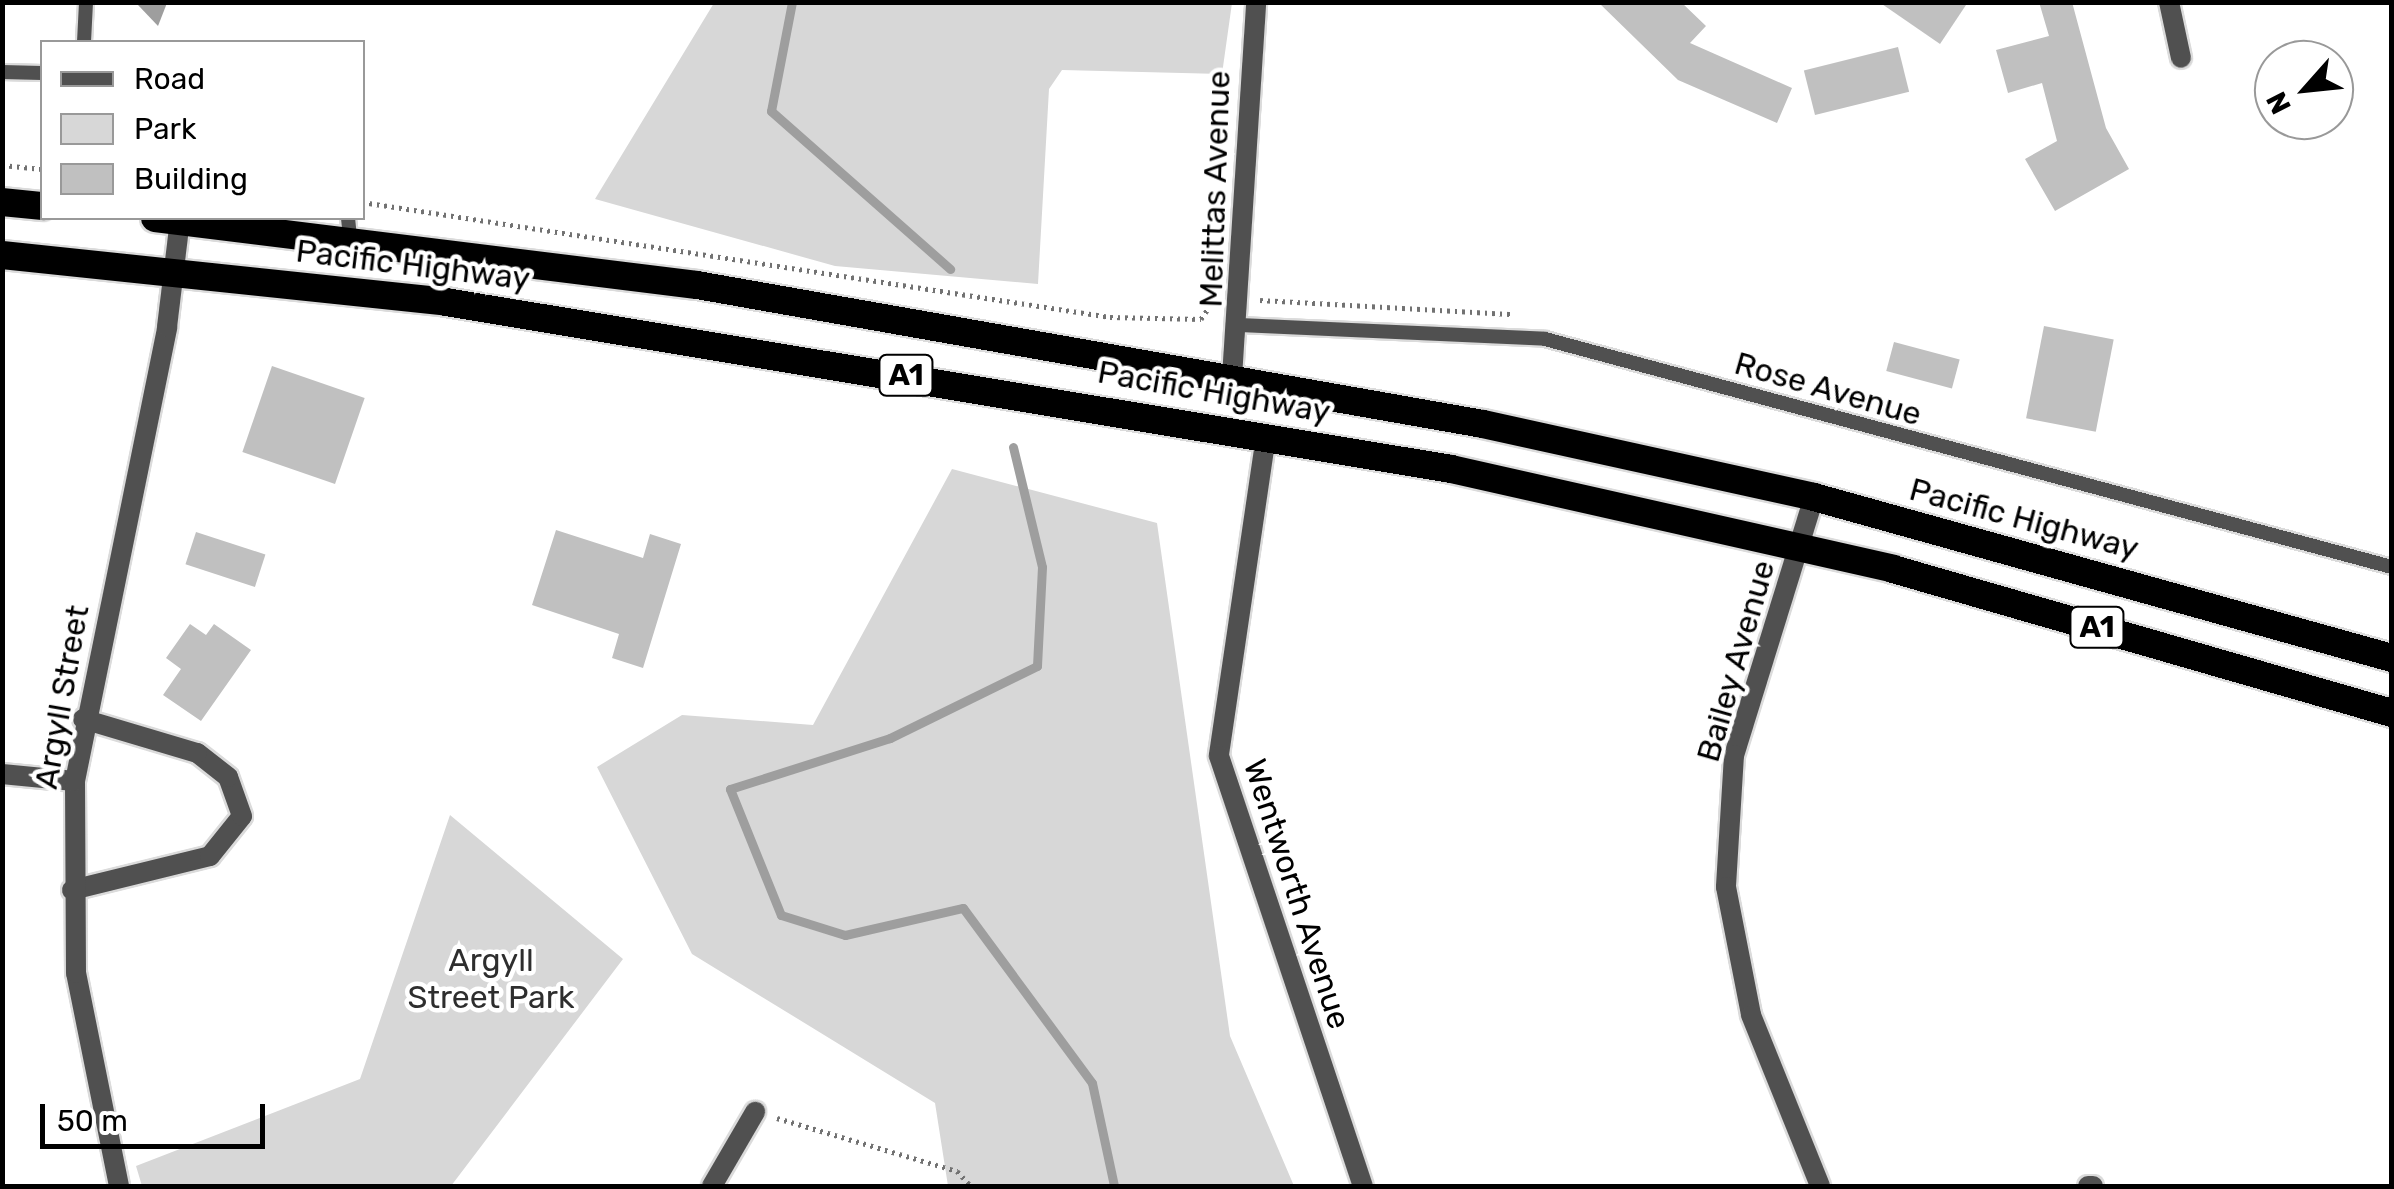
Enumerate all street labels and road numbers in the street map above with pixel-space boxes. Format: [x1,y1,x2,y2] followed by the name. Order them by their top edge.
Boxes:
[1192,70,1238,308] street label: Melittas Avenue
[294,232,532,298] street label: Pacific Highway
[1730,344,1926,434] street label: Rose Avenue
[876,350,936,400] road number: A1
[1095,353,1333,431] street label: Pacific Highway
[1905,470,2143,568] street label: Pacific Highway
[1689,555,1783,767] street label: Bailey Avenue
[27,602,97,792] street label: Argyll Street
[2067,602,2127,652] road number: A1
[1235,754,1359,1034] street label: Wentworth Avenue

